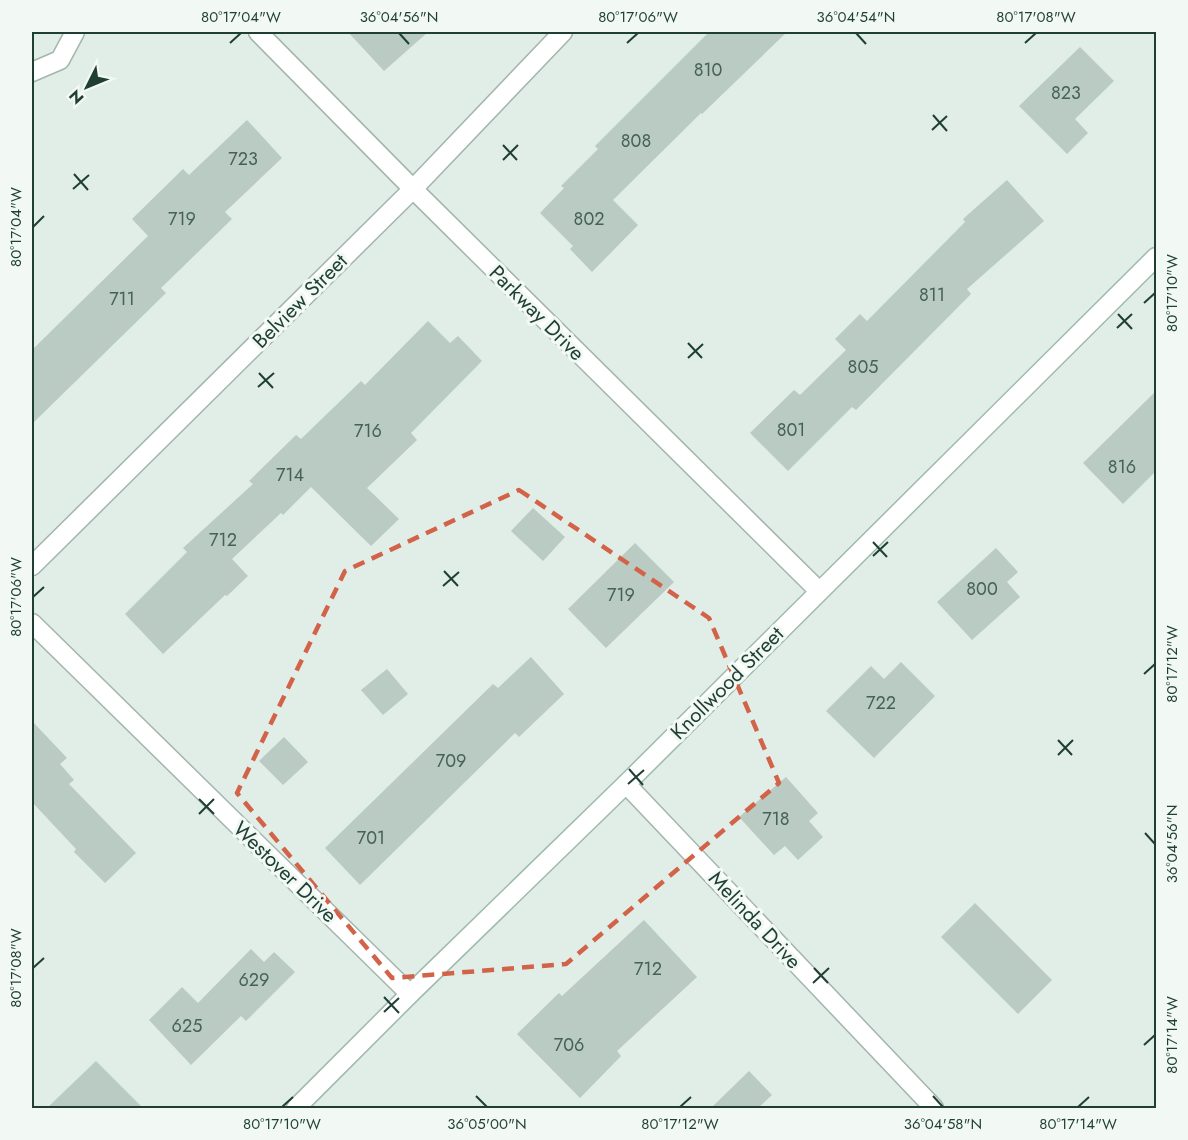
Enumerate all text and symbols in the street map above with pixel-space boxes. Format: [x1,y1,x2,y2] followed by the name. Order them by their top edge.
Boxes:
[201,6,281,28] text: 80°17'04"W
[360,6,438,28] text: 36°04'56"N
[598,6,678,28] text: 80°17'06"W
[817,6,895,28] text: 36°04'54"N
[996,6,1076,28] text: 80°17'08"W
[57,57,117,117] north arrow
[694,57,723,83] house number: 810
[1051,80,1081,106] house number: 823
[64,84,89,109] text: N
[621,128,651,154] house number: 808
[228,146,258,172] house number: 723
[5,187,27,267] text: 80°17'04"W
[168,206,196,232] house number: 719
[574,206,604,232] house number: 802
[246,247,354,355] street label: Belview Street
[1161,254,1183,332] text: 80°17'10"W
[482,258,592,368] street label: Parkway Drive
[919,282,945,308] house number: 811
[109,286,135,312] house number: 711
[848,354,878,380] house number: 805
[777,417,805,443] house number: 801
[354,418,382,444] house number: 716
[1108,454,1136,480] house number: 816
[276,462,304,488] house number: 714
[209,527,237,553] house number: 712
[5,557,27,637] text: 80°17'06"W
[966,576,998,602] house number: 800
[607,582,635,608] house number: 719
[664,620,790,746] street label: Knollwood Street
[1161,625,1183,703] text: 80°17'12"W
[866,690,896,716] house number: 722
[436,748,466,774] house number: 709
[1161,805,1183,883] text: 36°04'56"N
[762,806,790,832] house number: 718
[226,814,344,930] street label: Westover Drive
[357,825,385,851] house number: 701
[702,864,808,976] street label: Melinda Drive
[5,928,27,1008] text: 80°17'08"W
[634,956,662,982] house number: 712
[239,967,269,993] house number: 629
[1161,996,1183,1074] text: 80°17'14"W
[172,1013,202,1039] house number: 625
[554,1032,584,1058] house number: 706
[243,1113,321,1135] text: 80°17'10"W
[447,1113,527,1135] text: 36°05'00"N
[641,1113,719,1135] text: 80°17'12"W
[904,1113,982,1135] text: 36°04'58"N
[1039,1113,1117,1135] text: 80°17'14"W

